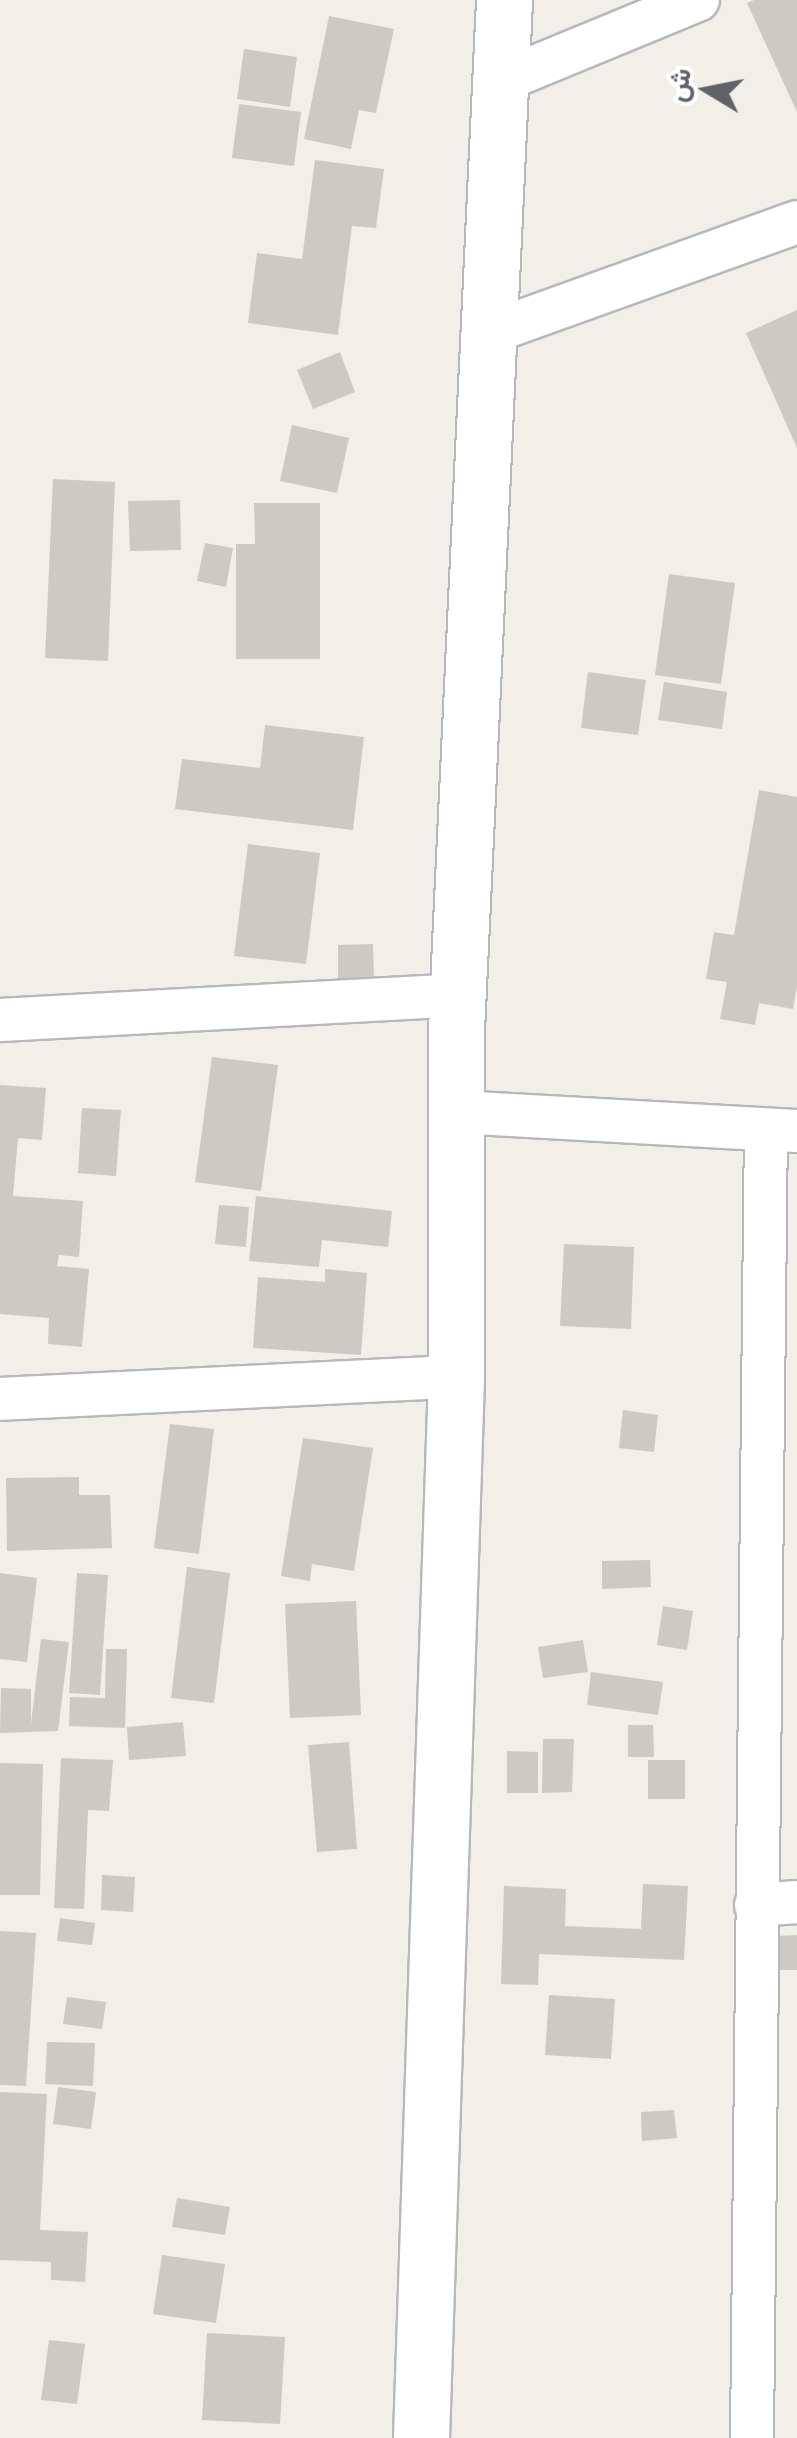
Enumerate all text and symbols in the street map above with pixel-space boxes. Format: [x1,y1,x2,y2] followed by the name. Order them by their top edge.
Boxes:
[657,40,757,140] north arrow
[656,65,699,105] text: ش

